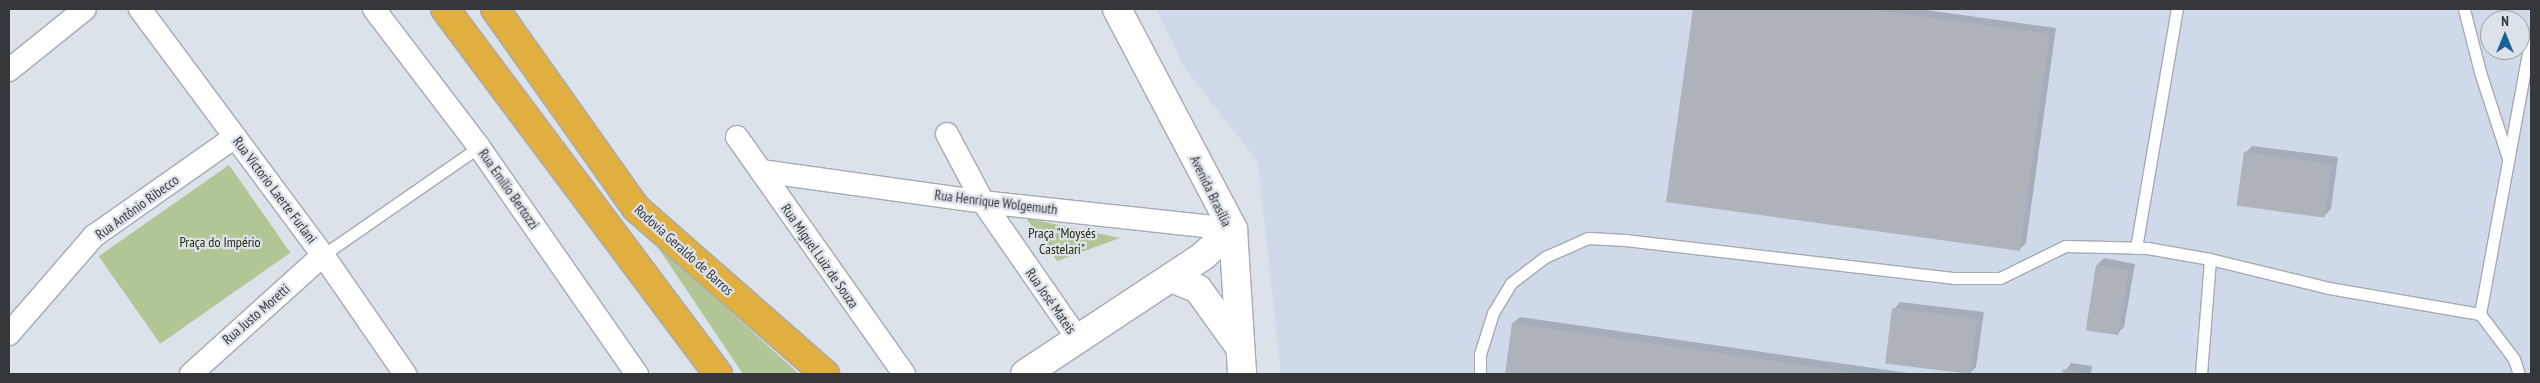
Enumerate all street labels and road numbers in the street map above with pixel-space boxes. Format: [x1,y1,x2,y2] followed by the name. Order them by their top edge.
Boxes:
[229,133,321,247] street label: Rua Victorio Laerte Furlani
[475,146,543,232] street label: Rua Emílio Bertozzi
[1187,153,1235,229] street label: Avenida Brasília
[92,171,182,243] street label: Rua Antônio Ribecco
[934,186,1058,218] street label: Rua Henrique Wolgemuth
[778,200,862,312] street label: Rua Miguel Luiz de Souza
[631,201,737,299] street label: Rodovia Geraldo de Barros
[1022,265,1080,337] street label: Rua José Mateis
[219,280,293,348] street label: Rua Justo Moretti

